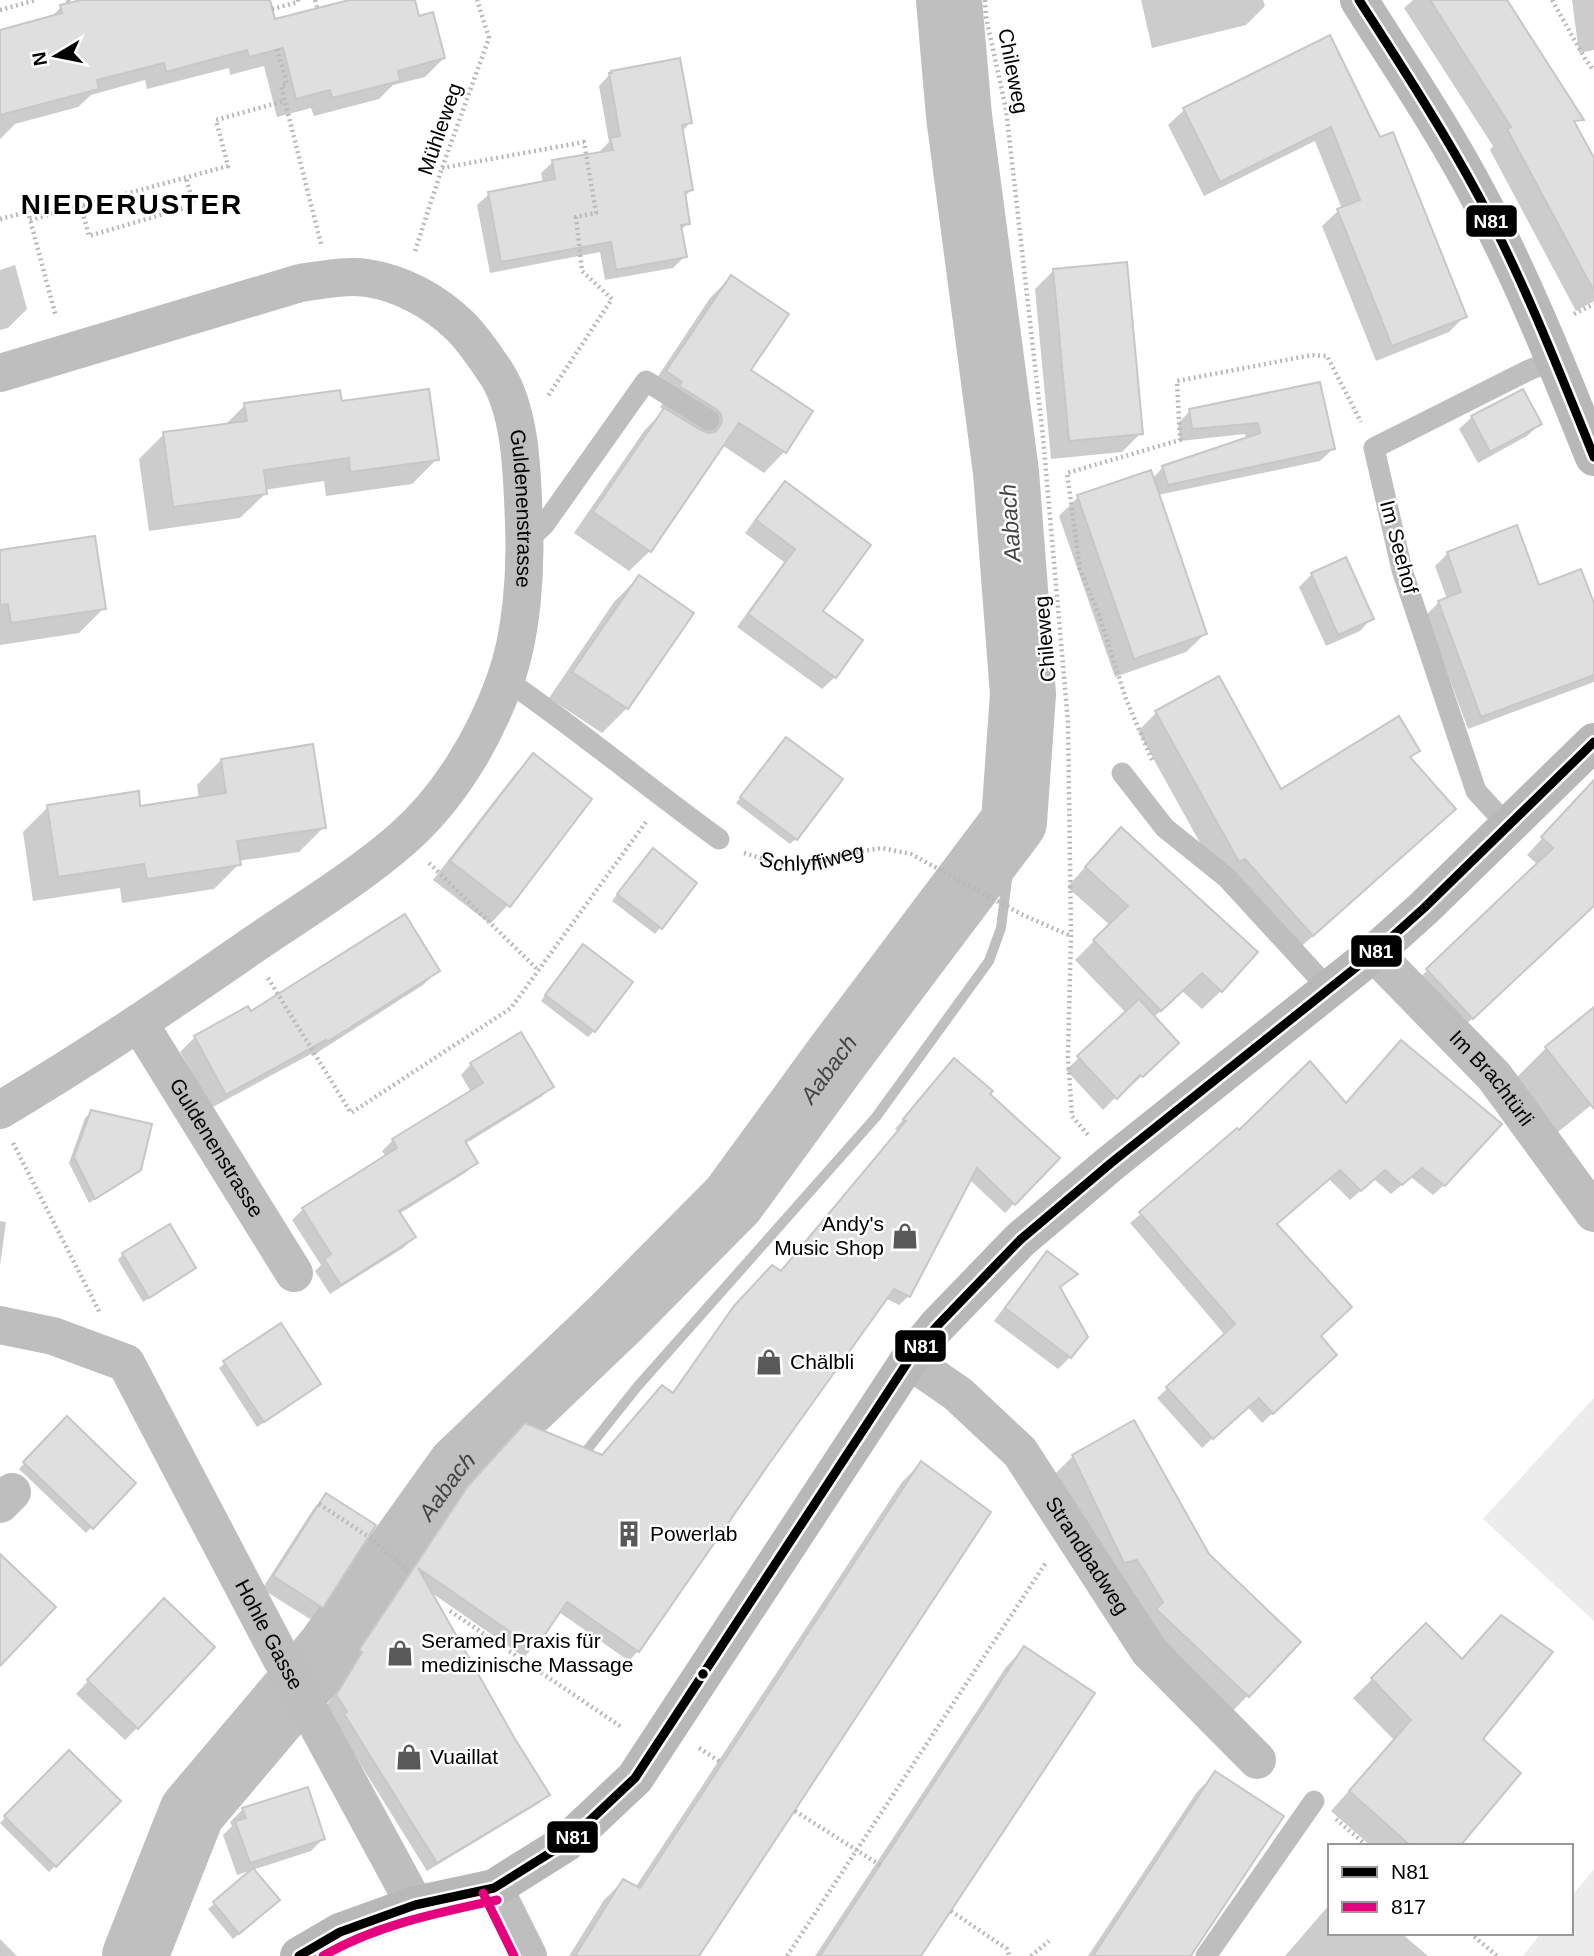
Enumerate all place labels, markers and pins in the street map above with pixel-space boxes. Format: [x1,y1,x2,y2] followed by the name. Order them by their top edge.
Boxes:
[774,1212,884,1259] place label: Andy's Music Shop
[890,1221,920,1251] shop icon: Andy's Music Shop
[754,1347,784,1377] shop icon: Chälbli
[790,1350,854,1373] place label: Chälbli
[614,1519,644,1549] building icon: Powerlab
[650,1522,738,1545] place label: Powerlab
[421,1629,633,1676] place label: Seramed Praxis für medizinische Massage
[385,1638,415,1668] shop icon: Seramed Praxis für medizinische Massage
[696,1667,710,1681] unlabelled marker
[394,1742,424,1772] shop icon: Vuaillat
[430,1745,498,1768] place label: Vuaillat

